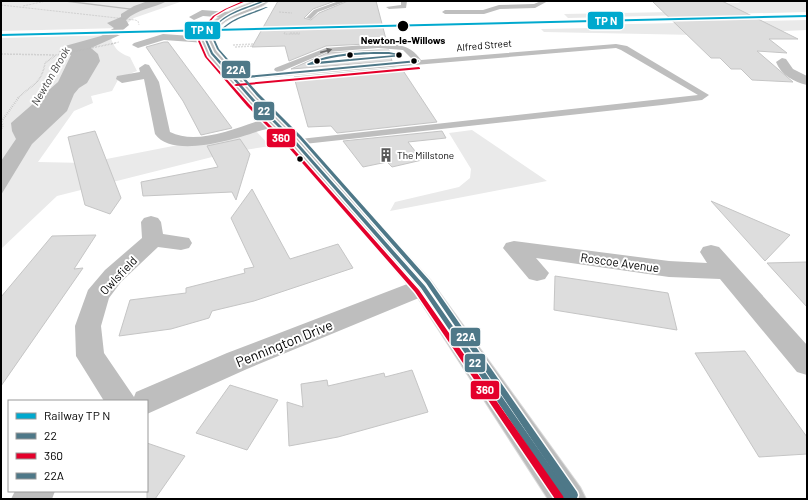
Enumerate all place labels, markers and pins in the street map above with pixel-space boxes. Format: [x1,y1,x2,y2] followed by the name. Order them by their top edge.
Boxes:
[396,19,410,33] marker: Newton-le-Willows
[361,34,445,46] place label: Newton-le-Willows
[345,50,355,60] unlabelled marker
[394,50,404,60] unlabelled marker
[312,56,322,66] unlabelled marker
[409,56,419,66] unlabelled marker
[378,147,394,163] building icon: The Millstone
[397,149,454,161] place label: The Millstone
[295,154,305,164] unlabelled marker

